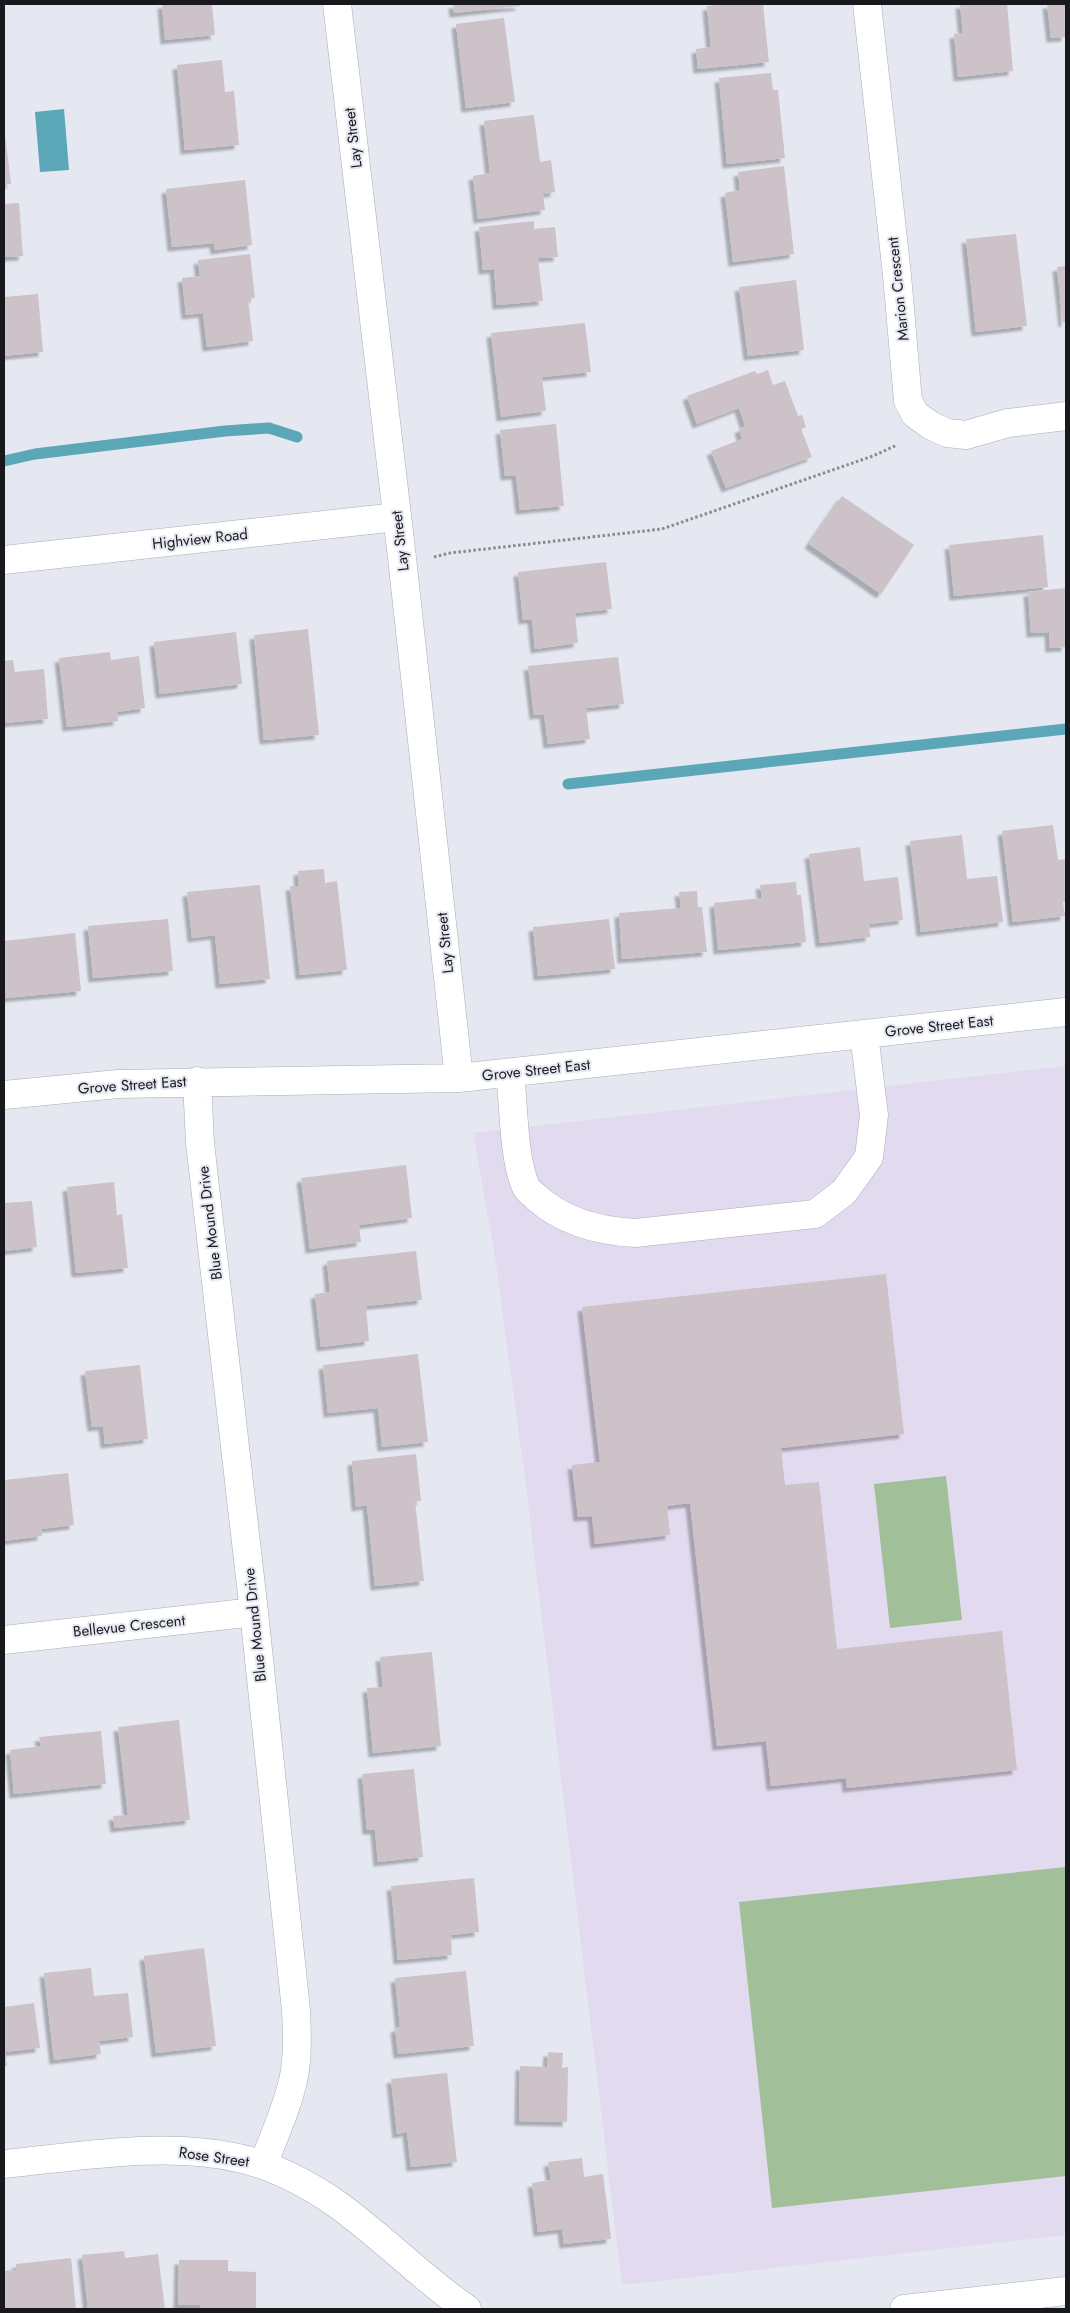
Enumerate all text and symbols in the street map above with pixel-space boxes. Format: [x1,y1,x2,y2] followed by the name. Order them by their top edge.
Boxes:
[338,106,368,170] street label: Lay Street
[882,236,914,342] street label: Marion Crescent
[385,509,415,573] street label: Lay Street
[151,523,249,555] street label: Highview Road
[431,911,459,974] street label: Lay Street
[884,1009,995,1043] street label: Grove Street East
[481,1053,592,1087] street label: Grove Street East
[77,1070,187,1100] street label: Grove Street East
[192,1165,228,1281] street label: Blue Mound Drive
[238,1567,272,1683] street label: Blue Mound Drive
[72,1609,187,1643] street label: Bellevue Crescent
[177,2141,251,2173] street label: Rose Street

